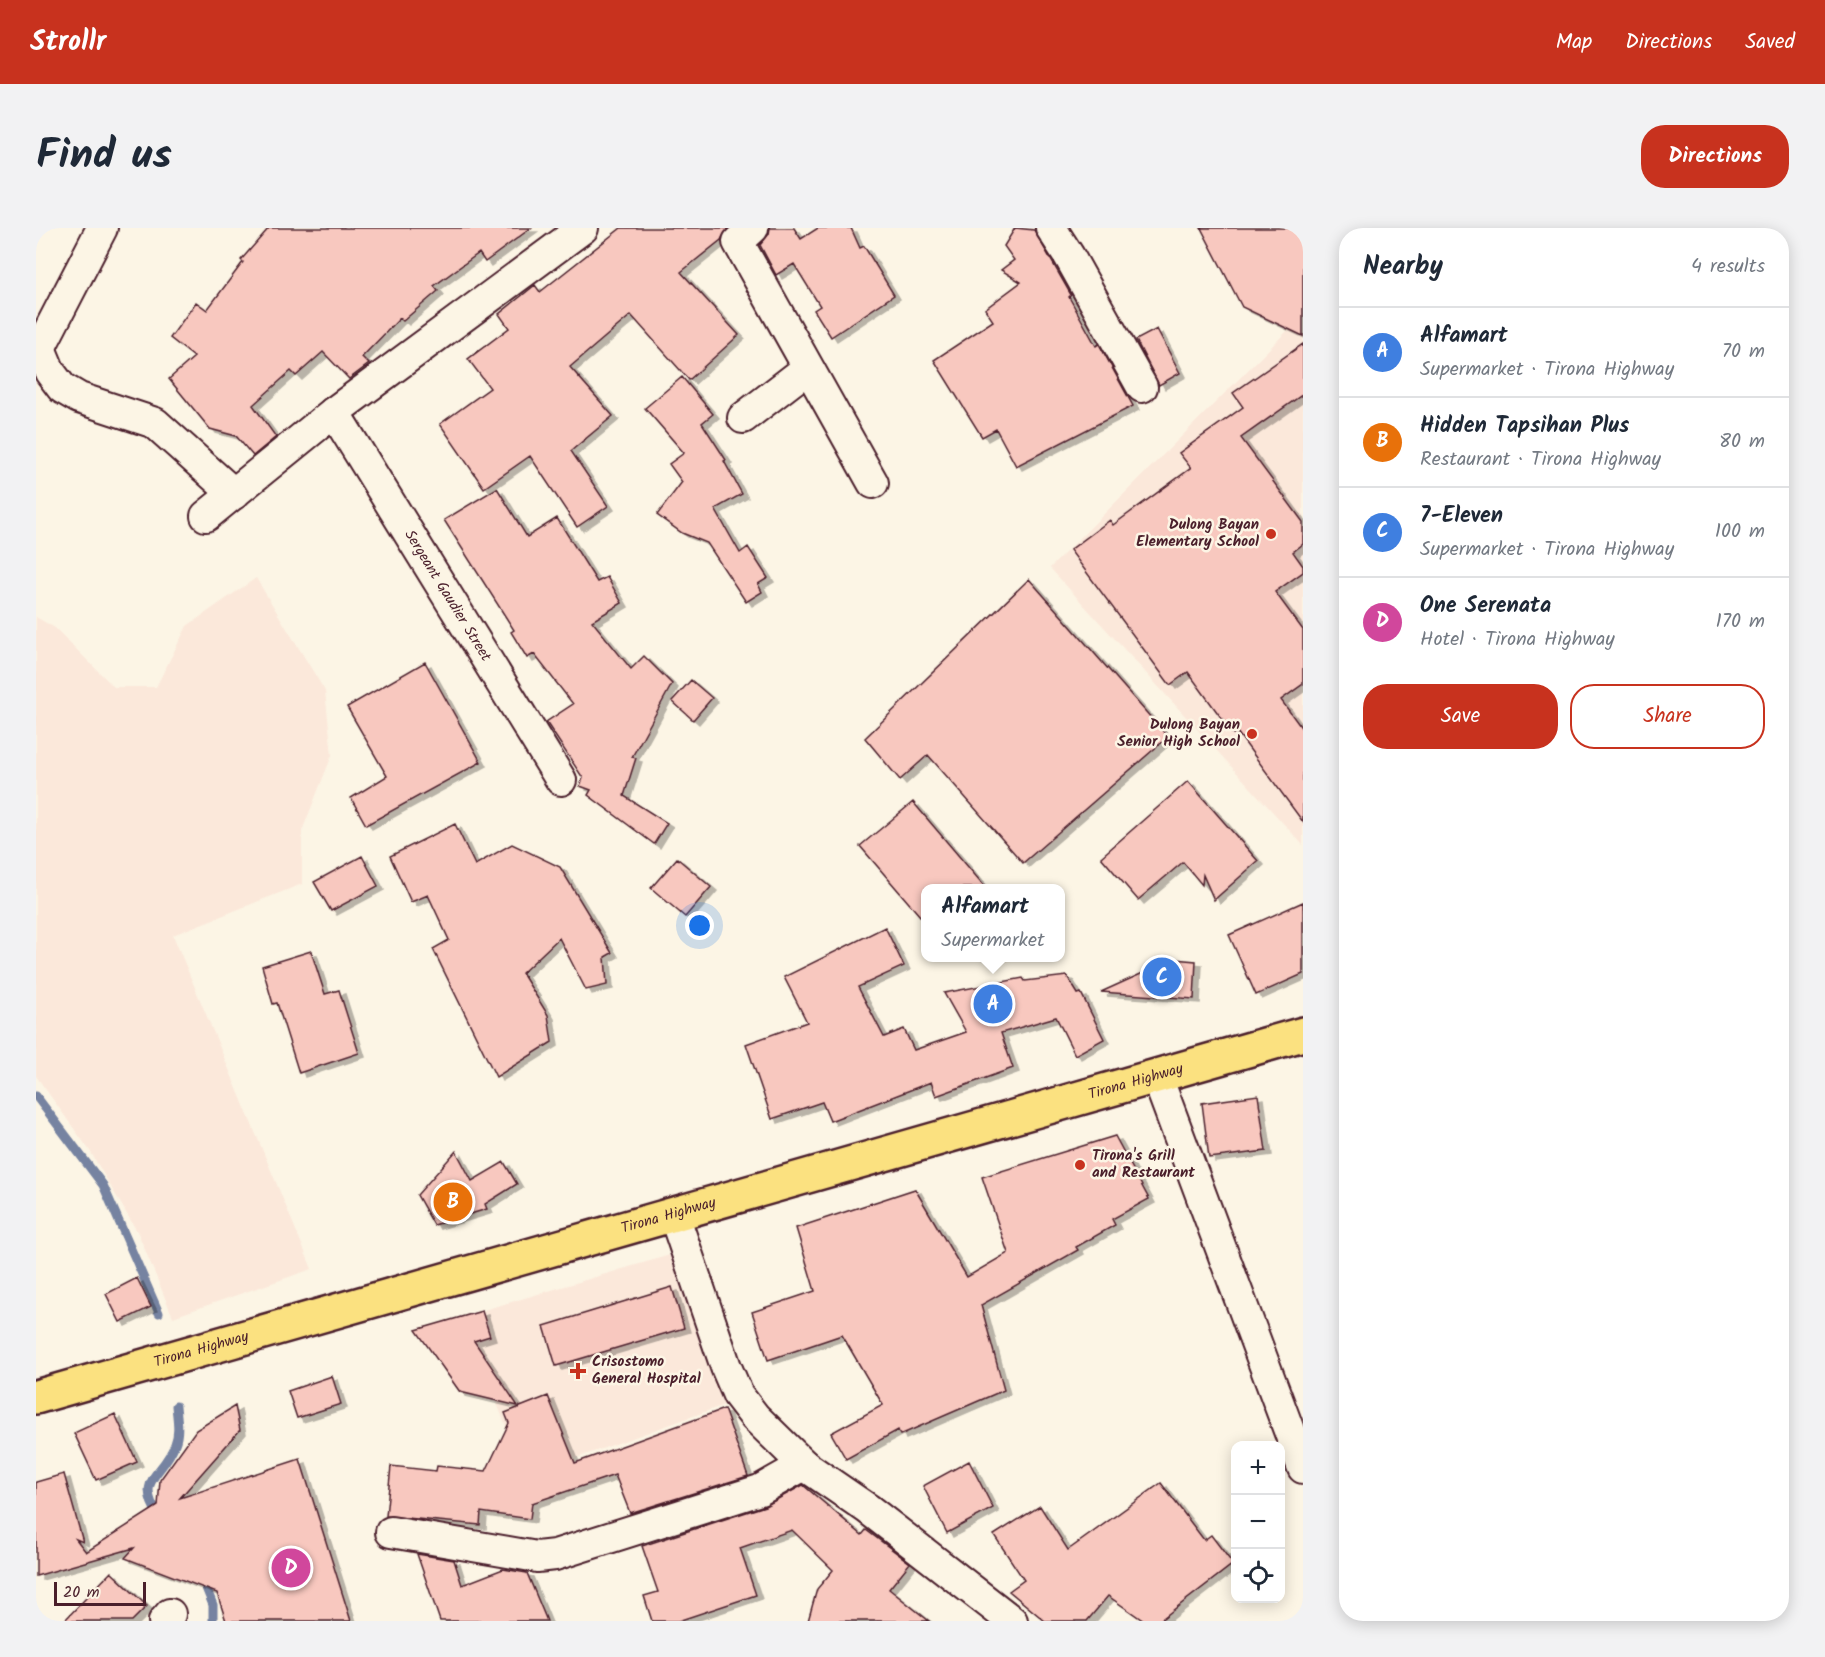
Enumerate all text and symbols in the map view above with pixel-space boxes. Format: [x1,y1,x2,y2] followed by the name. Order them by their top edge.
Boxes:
[30,20,106,65] text: Strollr
[1556,26,1592,59] text: Map
[1625,26,1712,59] text: Directions
[1745,26,1795,59] text: Saved
[36,123,172,190] text: Find us
[1641,125,1789,188] button: Directions
[1363,246,1443,288] text: Nearby
[1691,251,1765,283] text: 4 results
[1420,319,1508,354] text: Alfamart
[1376,336,1389,368] text: A
[1722,336,1765,368] text: 70 m
[1420,354,1674,386] text: Supermarket · Tirona Highway
[1420,409,1629,444] text: Hidden Tapsihan Plus
[1376,426,1389,458] text: B
[1719,426,1765,458] text: 80 m
[1420,444,1661,476] text: Restaurant · Tirona Highway
[1420,499,1503,534] text: 7-Eleven
[1136,513,1259,554] place label: Dulong Bayan Elementary School
[1376,516,1389,548] text: C
[1715,516,1765,548] text: 100 m
[398,525,497,666] street label: Sergeant Gaudier Street
[1264,527,1278,541] marker: Dulong Bayan Elementary School
[1420,534,1674,566] text: Supermarket · Tirona Highway
[1420,589,1551,624] text: One Serenata
[1376,606,1389,638] text: D
[1716,606,1765,638] text: 170 m
[1420,624,1615,656] text: Hotel · Tirona Highway
[1363,684,1558,749] button: Save
[1570,684,1765,749] button: Share
[1117,713,1240,754] place label: Dulong Bayan Senior High School
[1245,727,1259,741] marker: Dulong Bayan Senior High School
[921,884,1065,962] popup
[941,890,1029,925] text: Alfamart
[685,911,714,940] your location
[941,925,1045,957] text: Supermarket
[1142,954,1182,999] pin: C
[974,982,1012,1026] pin: A
[1086,1057,1187,1107] street label: Tirona Highway
[1092,1144,1195,1185] place label: Tirona's Grill and Restaurant
[1073,1158,1087,1172] marker: Tirona's Grill and Restaurant
[434,1180,472,1224] pin: B
[618,1191,720,1241] street label: Tirona Highway
[151,1324,252,1375] street label: Tirona Highway
[592,1350,701,1391] place label: Crisostomo General Hospital
[569,1362,587,1380] marker: Crisostomo General Hospital
[1231,1441,1285,1603] map controls
[1231,1441,1285,1495] button: +
[1231,1495,1285,1549] button: −
[272,1546,310,1590] pin: D
[1231,1549,1285,1603] button: locate
[54,1579,146,1606] scale bar
[63,1580,99,1605] text: 20 m

